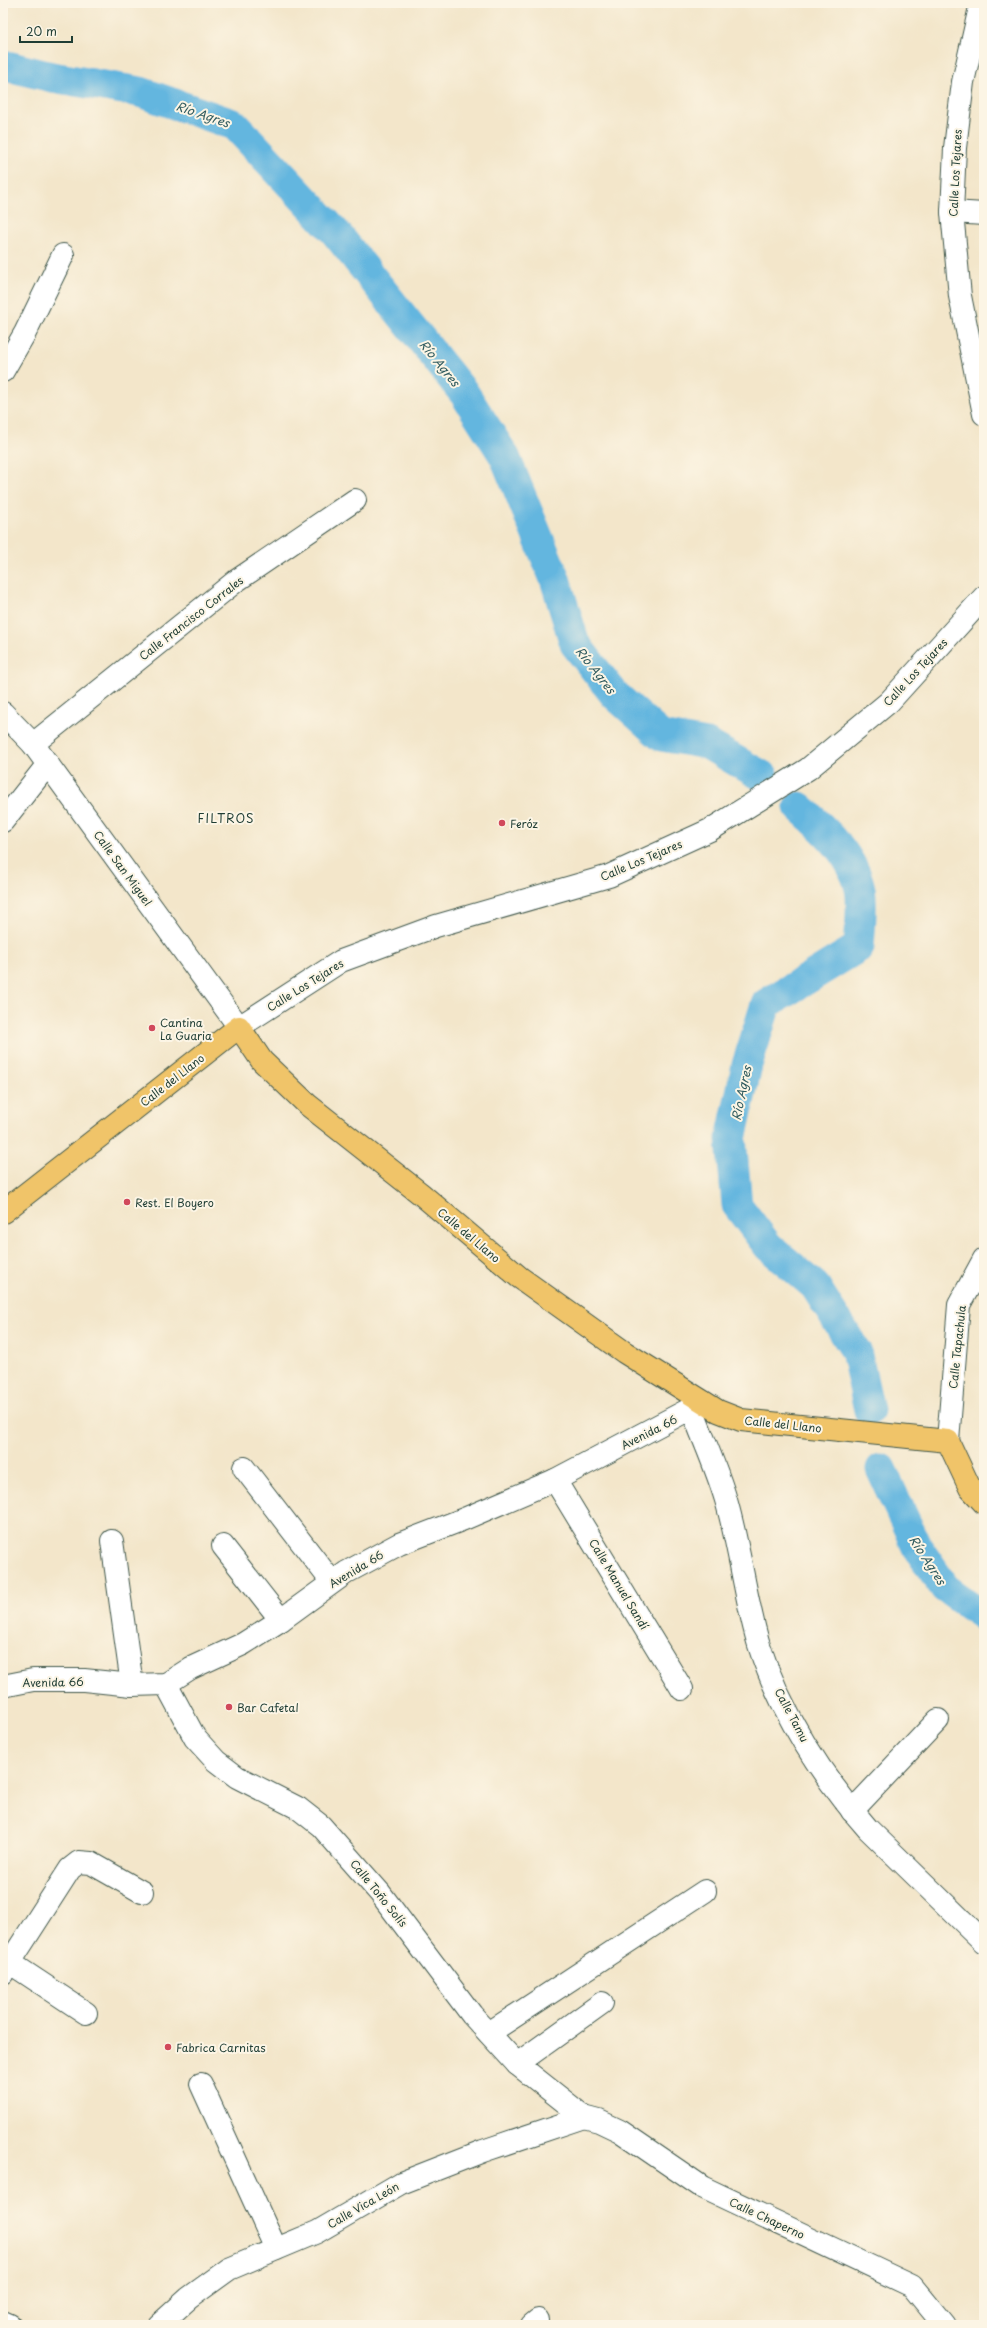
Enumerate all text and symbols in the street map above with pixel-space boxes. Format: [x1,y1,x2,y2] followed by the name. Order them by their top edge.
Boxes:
[20,18,72,44] scale bar
[26,22,57,40] text: 20 m
[174,97,233,132] water label: Río Agres
[944,129,966,217] street label: Calle Los Tejares
[416,336,465,391] water label: Río Agres
[135,572,247,664] street label: Calle Francisco Corrales
[879,634,951,710] street label: Calle Los Tejares
[572,643,621,698] water label: Río Agres
[198,809,254,827] district label: FILTROS
[510,815,539,832] place label: Feróz
[497,818,507,828] marker: Feróz
[90,827,156,909] street label: Calle San Miguel
[597,835,685,885] street label: Calle Los Tejares
[263,955,347,1015] street label: Calle Los Tejares
[160,1014,212,1044] place label: Cantina La Guaria
[147,1023,157,1033] marker: Cantina La Guaria
[136,1049,208,1111] street label: Calle del Llano
[726,1063,756,1122] water label: Río Agres
[135,1194,214,1211] place label: Rest. El Boyero
[122,1197,132,1207] marker: Rest. El Boyero
[434,1204,504,1266] street label: Calle del Llano
[944,1304,970,1390] street label: Calle Tapachula
[618,1411,680,1453] street label: Avenida 66
[744,1412,822,1436] street label: Calle del Llano
[905,1532,951,1589] water label: Río Agres
[585,1535,653,1633] street label: Calle Manuel Sandí
[325,1546,387,1592] street label: Avenida 66
[22,1673,84,1691] street label: Avenida 66
[771,1685,813,1745] street label: Calle Tamu
[237,1699,299,1716] place label: Bar Cafetal
[224,1702,234,1712] marker: Bar Cafetal
[346,1855,412,1931] street label: Calle Toño Solís
[176,2039,266,2056] place label: Fabrica Carnitas
[163,2042,173,2052] marker: Fabrica Carnitas
[324,2178,402,2232] street label: Calle Vica León
[726,2193,808,2243] street label: Calle Chaperno

